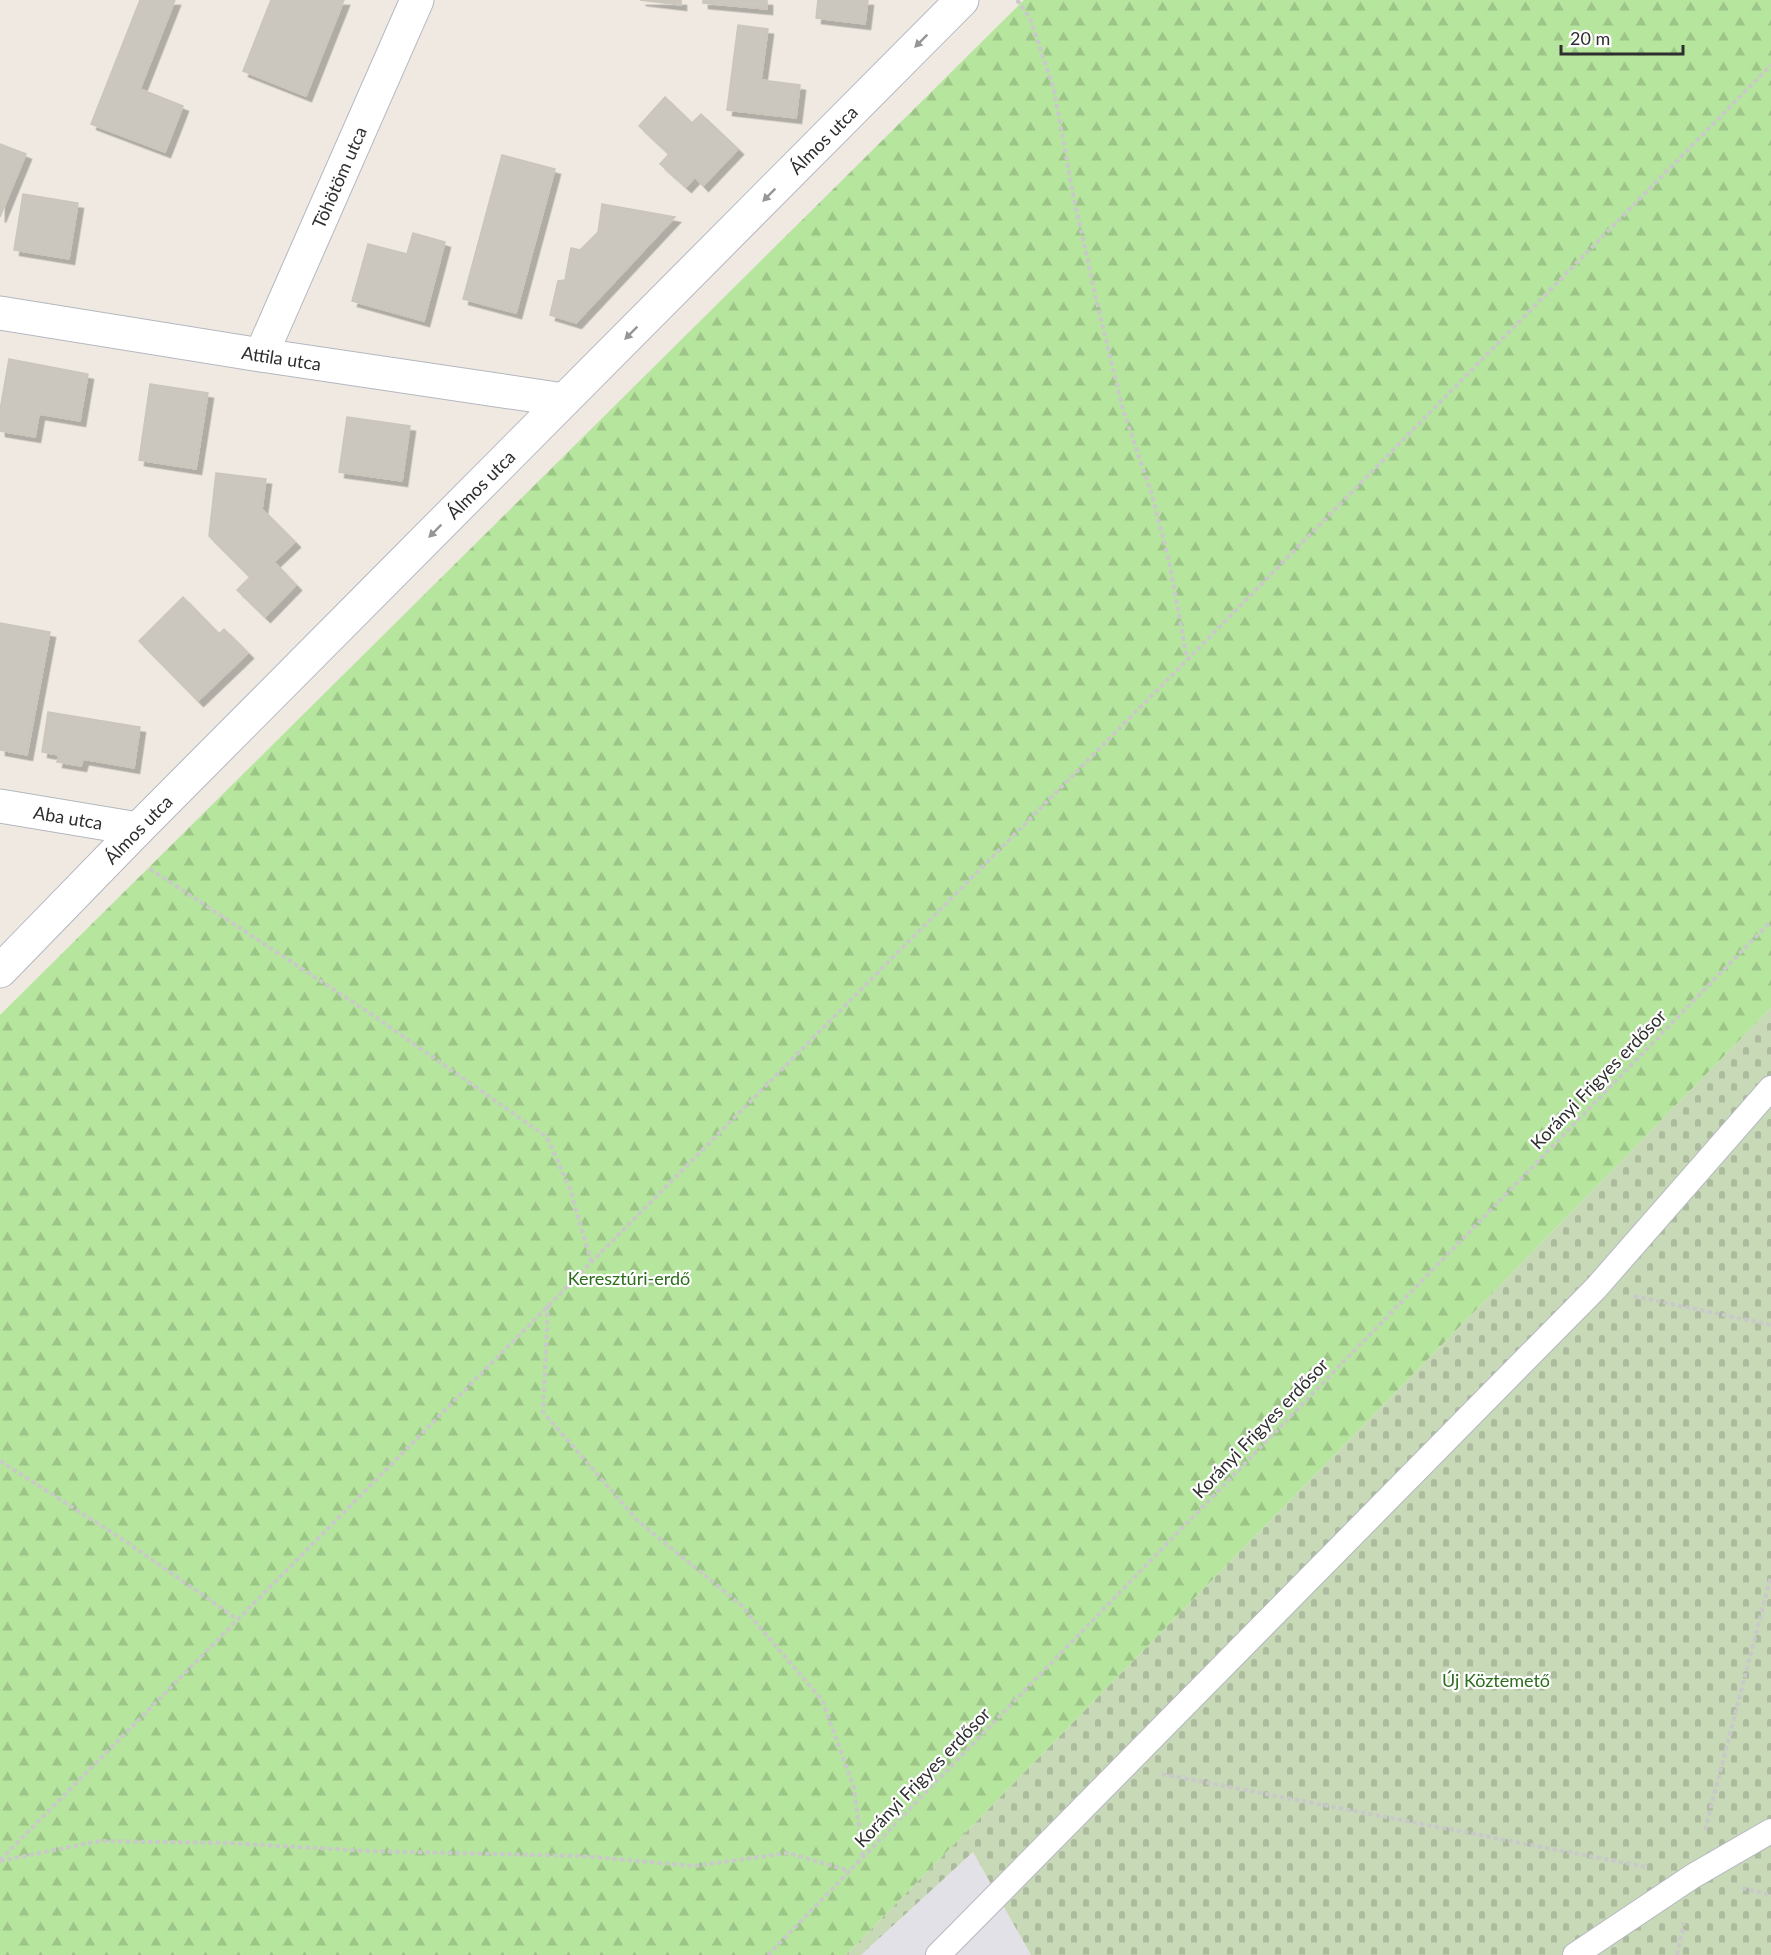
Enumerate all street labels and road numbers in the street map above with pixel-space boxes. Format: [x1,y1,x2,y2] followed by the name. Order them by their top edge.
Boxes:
[784,101,862,179] street label: Álmos utca
[307,123,371,232] street label: Töhötöm utca
[240,341,323,375] street label: Attila utca
[442,445,519,523] street label: Álmos utca
[99,790,177,868] street label: Álmos utca
[32,801,104,834] street label: Aba utca
[1526,1004,1671,1154] street label: Korányi Frigyes erdősor
[1188,1353,1333,1503] street label: Korányi Frigyes erdősor
[850,1702,995,1852] street label: Korányi Frigyes erdősor

